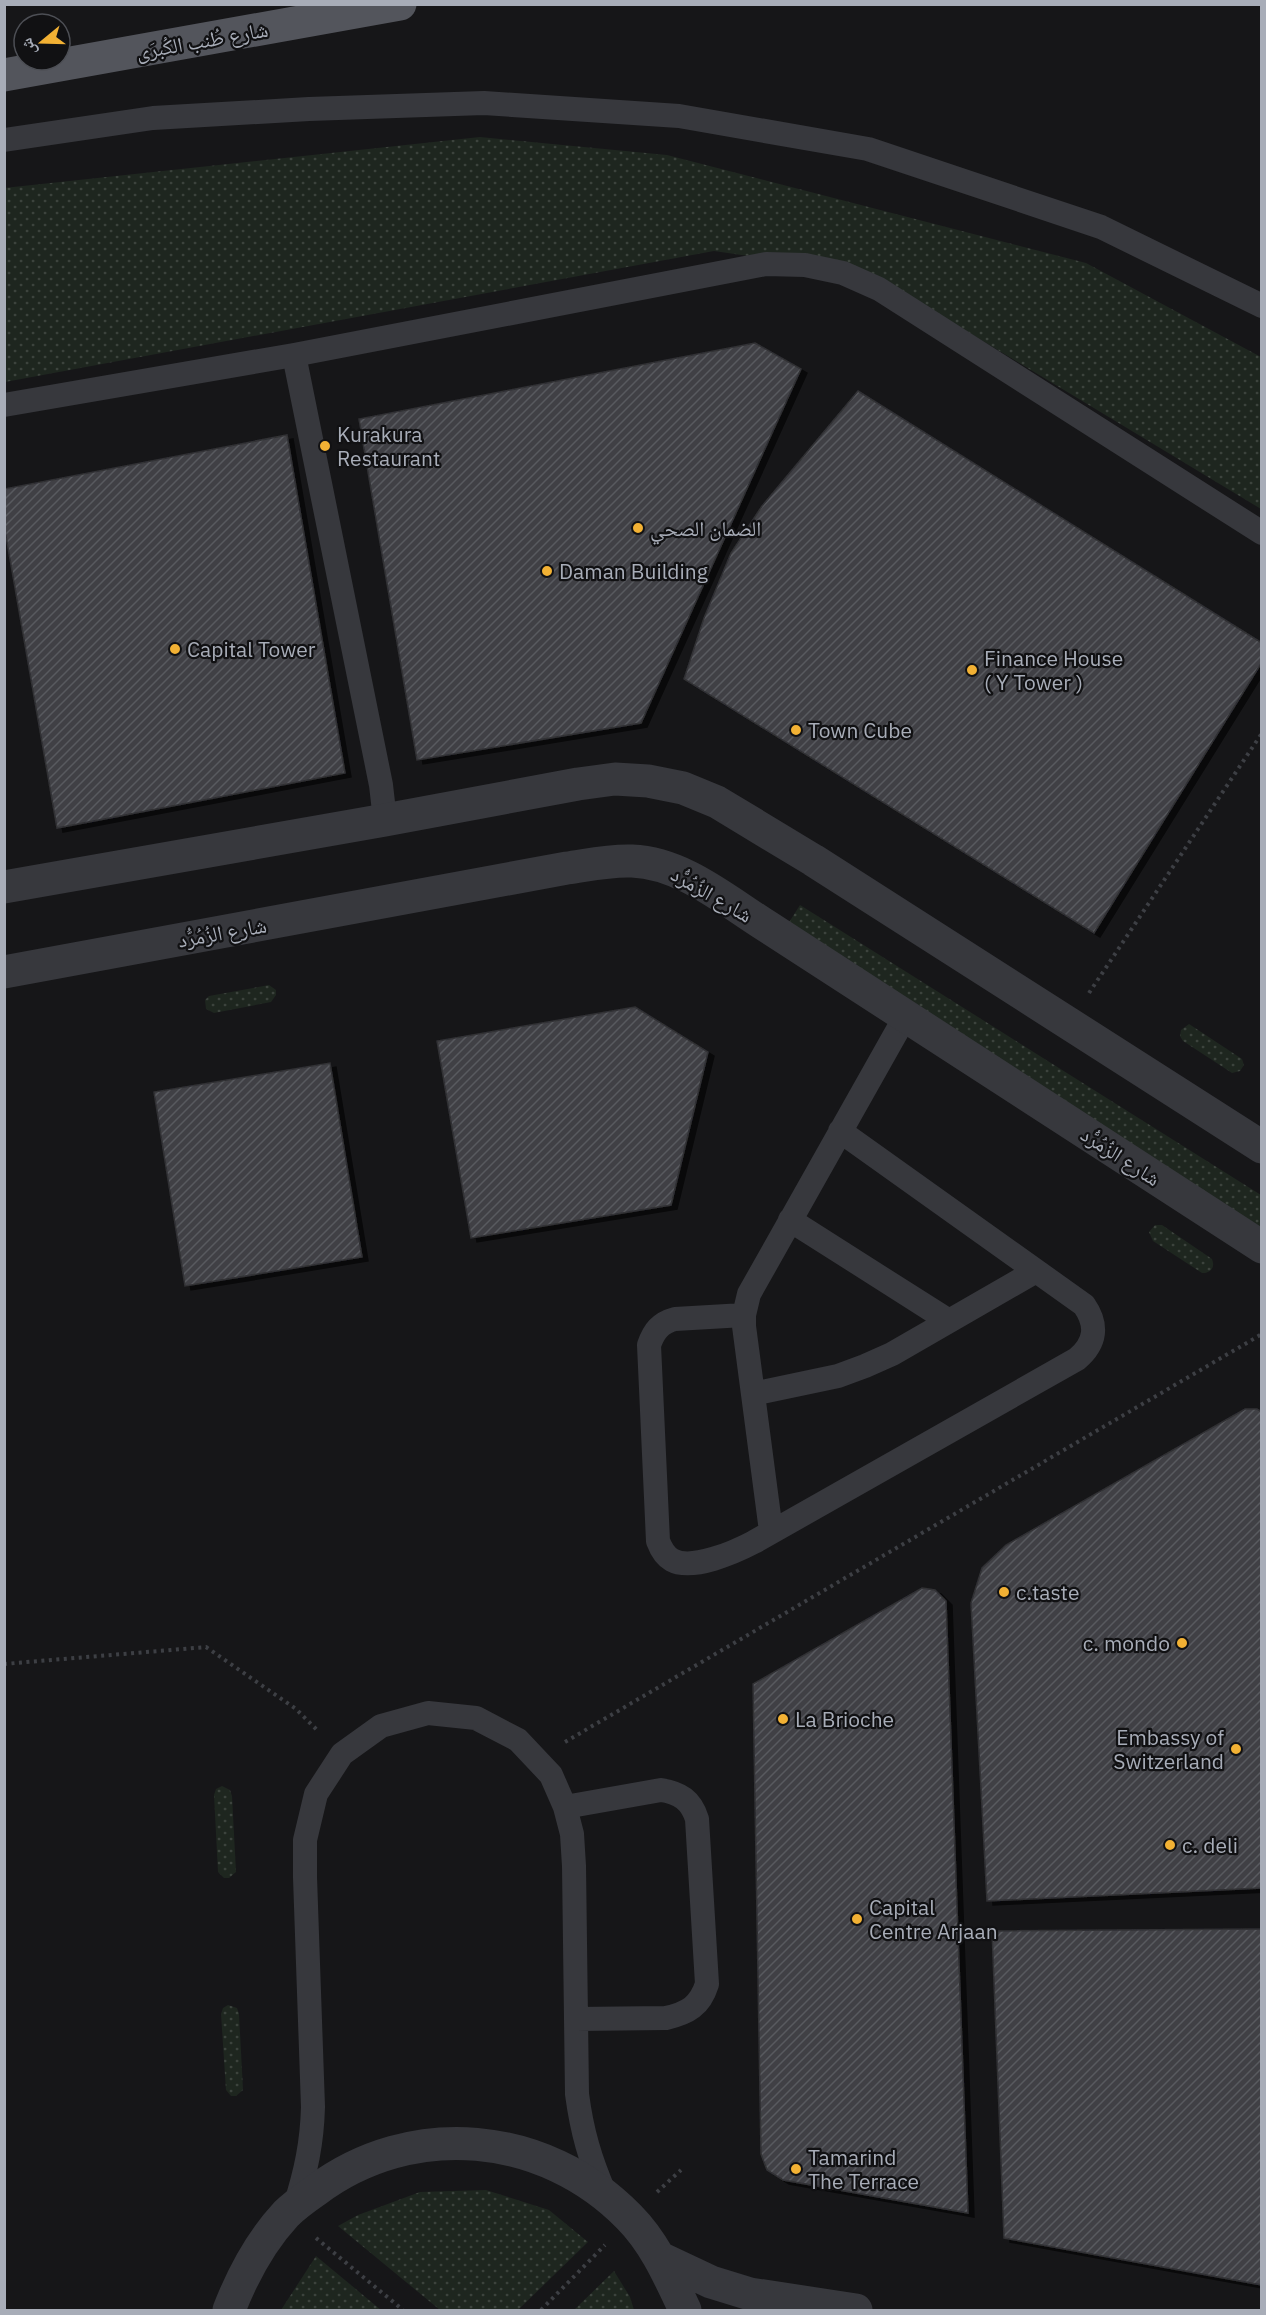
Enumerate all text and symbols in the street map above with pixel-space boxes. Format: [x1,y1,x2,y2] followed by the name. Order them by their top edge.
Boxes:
[12,12,72,72] north arrow
[134,15,270,65] street label: شارع طُنب الكُبرَى
[16,36,40,58] text: ش
[337,420,440,472] place label: Kurakura Restaurant
[318,439,332,453] marker: Kurakura Restaurant
[650,514,761,545] place label: الضمان الصحي
[631,521,645,535] marker: الضمان الصحي
[559,557,708,585] place label: Daman Building
[540,564,554,578] marker: Daman Building
[187,635,316,663] place label: Capital Tower
[168,642,182,656] marker: Capital Tower
[984,644,1123,696] place label: Finance House ( Y Tower )
[965,663,979,677] marker: Finance House ( Y Tower )
[808,716,912,744] place label: Town Cube
[789,723,803,737] marker: Town Cube
[666,859,758,929] street label: شارع الزُمُرُّد
[175,910,269,954] street label: شارع الزُمُرُّد
[1076,1120,1166,1192] street label: شارع الزُمُرُّد
[1016,1578,1079,1606] place label: c.taste
[997,1585,1011,1599] marker: c.taste
[1083,1629,1170,1657] place label: c. mondo
[1175,1636,1189,1650] marker: c. mondo
[795,1705,894,1733] place label: La Brioche
[776,1712,790,1726] marker: La Brioche
[1113,1723,1224,1775] place label: Embassy of Switzerland
[1229,1742,1243,1756] marker: Embassy of Switzerland
[1182,1831,1238,1859] place label: c. deli
[1163,1838,1177,1852] marker: c. deli
[869,1893,998,1945] place label: Capital Centre Arjaan
[850,1912,864,1926] marker: Capital Centre Arjaan
[808,2143,919,2195] place label: Tamarind The Terrace
[789,2162,803,2176] marker: Tamarind The Terrace

